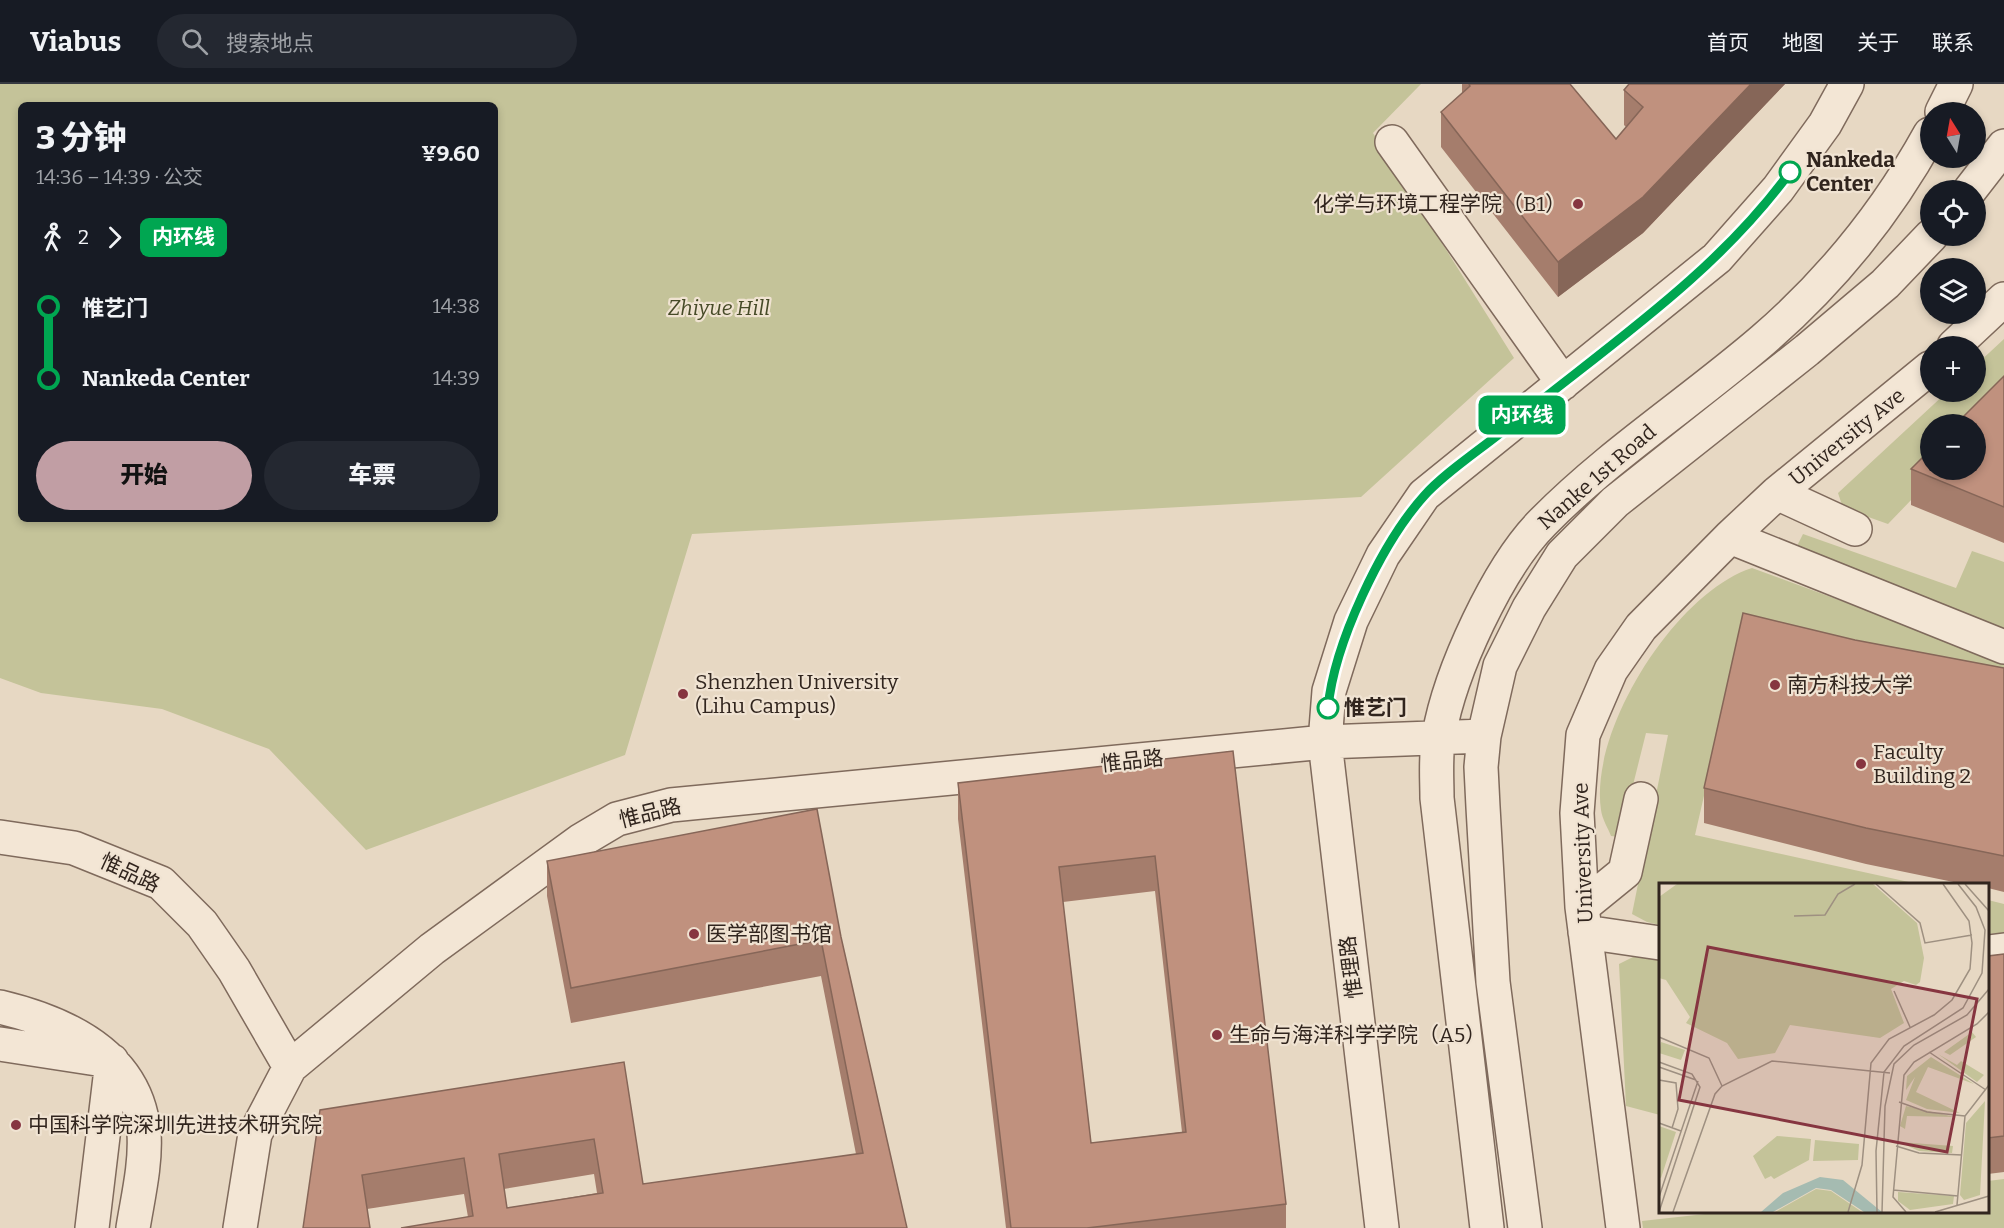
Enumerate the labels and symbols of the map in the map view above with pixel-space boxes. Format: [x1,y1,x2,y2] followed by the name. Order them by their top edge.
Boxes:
[1920,102,1986,168] north arrow
[1806,147,1895,197] place label: Nankeda Center
[1779,161,1801,183] marker: Nankeda Center
[1313,191,1566,217] place label: 化学与环境工程学院（B1）
[1571,197,1585,211] marker: 化学与环境工程学院（B1）
[668,295,770,321] park label: Zhiyue Hill
[1784,383,1910,491] street label: University Ave
[1488,396,1556,434] line badge: 内环线
[1533,419,1661,535] street label: Nanke 1st Road
[695,669,899,719] place label: Shenzhen University (Lihu Campus)
[1787,672,1913,698] place label: 南方科技大学
[1768,678,1782,692] marker: 南方科技大学
[676,687,690,701] marker: Shenzhen University (Lihu Campus)
[1344,695,1407,721] place label: 惟艺门
[1317,697,1339,719] marker: 惟艺门
[1873,739,1971,789] place label: Faculty Building 2
[1099,745,1165,777] street label: 惟品路
[1854,757,1868,771] marker: Faculty Building 2
[1568,782,1598,924] street label: University Ave
[616,793,684,833] street label: 惟品路
[96,848,164,898] street label: 惟品路
[1659,883,1989,1213] inset map
[706,921,832,947] place label: 医学部图书馆
[687,927,701,941] marker: 医学部图书馆
[1334,934,1368,1000] street label: 惟理路
[1229,1022,1486,1048] place label: 生命与海洋科学学院（A5）
[1210,1028,1224,1042] marker: 生命与海洋科学学院（A5）
[28,1112,322,1138] place label: 中国科学院深圳先进技术研究院
[9,1118,23,1132] marker: 中国科学院深圳先进技术研究院

